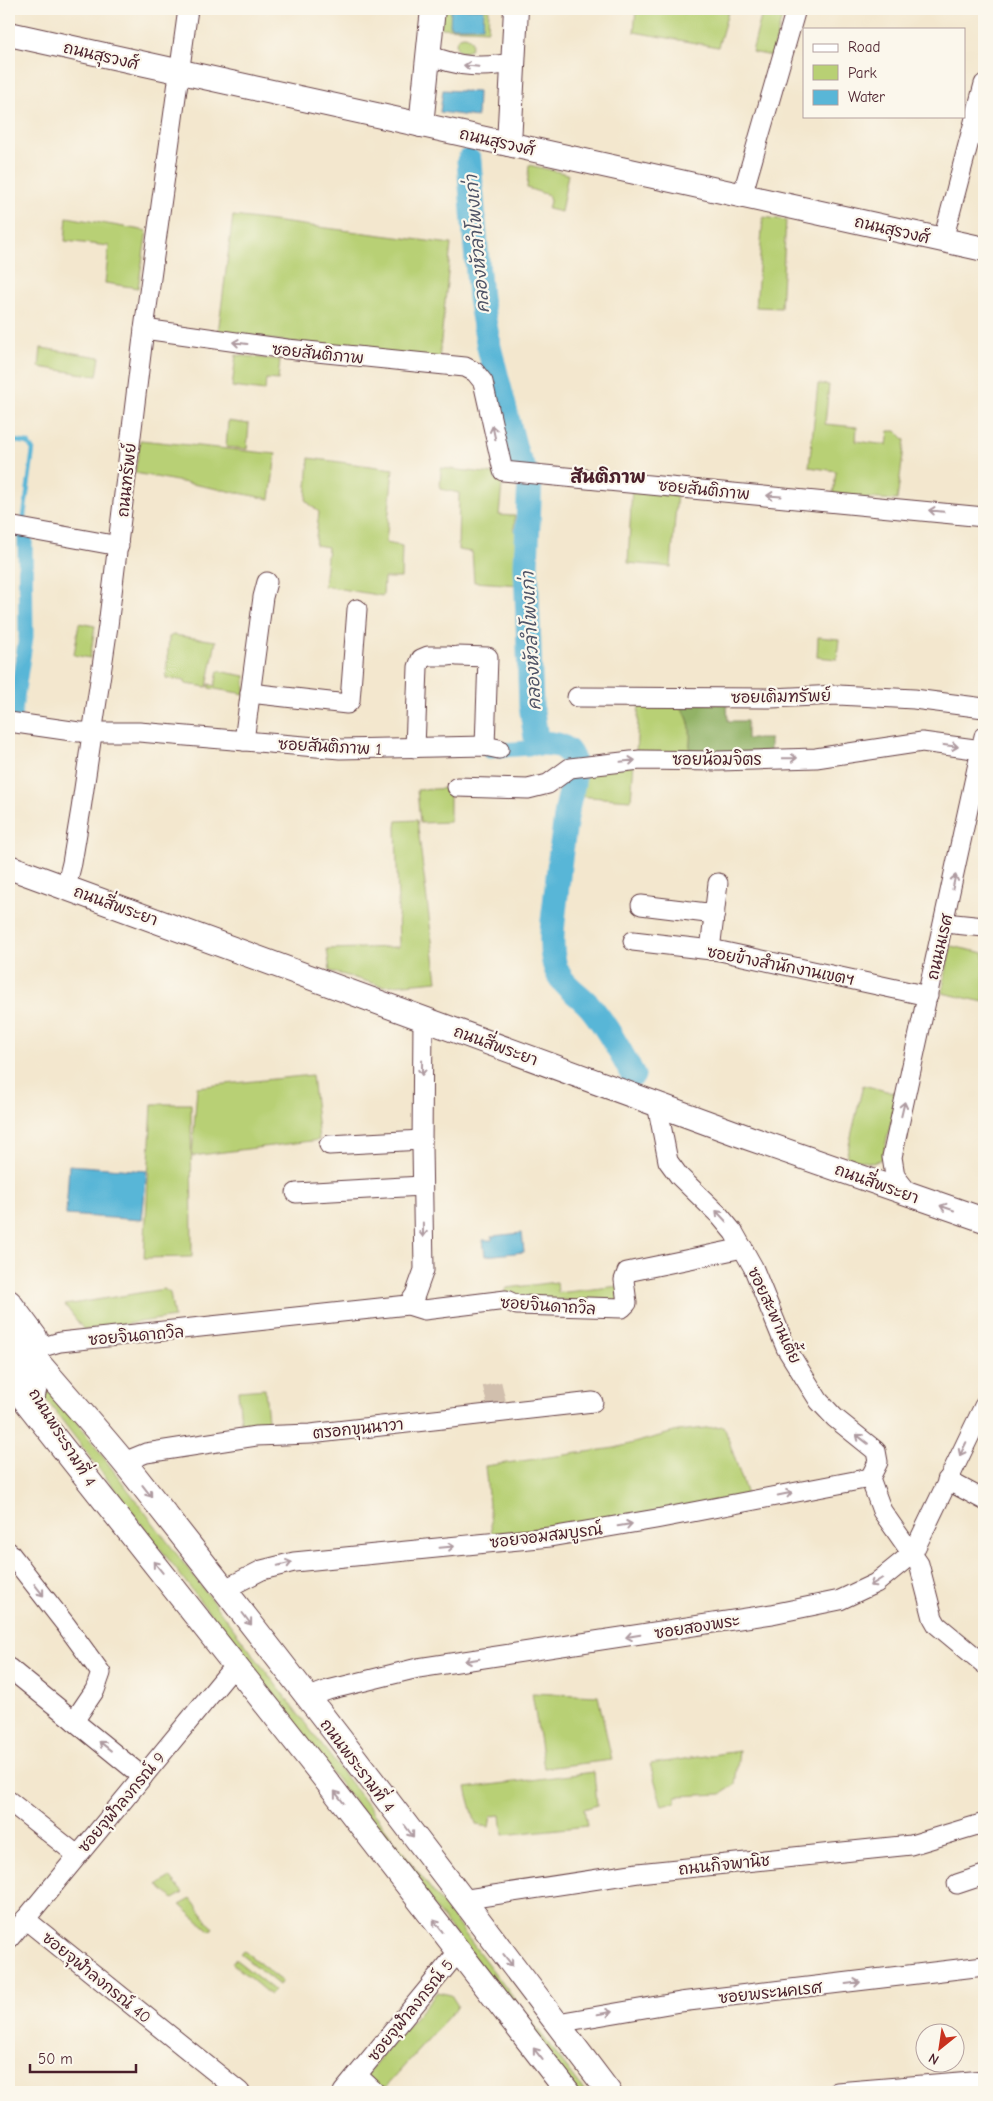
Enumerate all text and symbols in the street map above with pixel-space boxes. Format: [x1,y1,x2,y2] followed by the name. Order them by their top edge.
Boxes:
[803,28,966,118] legend
[61,36,142,76] street label: ถนนสุรวงศ์
[848,38,880,56] text: Road
[464,61,480,71] one-way arrow
[848,64,877,82] text: Park
[848,88,885,106] text: Water
[457,122,538,162] street label: ถนนสุรวงศ์
[459,173,494,314] water label: คลองหัวลำโพงเก่า
[852,210,933,250] street label: ถนนสุรวงศ์
[232,338,248,348] one-way arrow
[271,338,365,368] street label: ซอยสันติภาพ
[489,425,498,441] one-way arrow
[111,442,140,518] street label: ถนนทรัพย์
[570,466,646,488] district label: สันติภาพ
[657,474,751,504] street label: ซอยสันติภาพ
[766,491,782,500] one-way arrow
[928,506,944,516] one-way arrow
[515,570,546,711] water label: คลองหัวลำโพงเก่า
[731,684,831,707] street label: ซอยเติมทรัพย์
[278,733,382,759] street label: ซอยสันติภาพ 1
[943,741,959,751] one-way arrow
[672,749,762,769] street label: ซอยน้อมจิตร
[782,753,798,763] one-way arrow
[620,756,636,766] one-way arrow
[950,875,959,891] one-way arrow
[71,876,163,929] street label: ถนนสี่พระยา
[924,912,956,982] street label: ถนนนเรศ
[705,941,857,989] street label: ซอยข้างสำนักงานเขตฯ
[451,1016,543,1069] street label: ถนนสี่พระยา
[418,1059,427,1075] one-way arrow
[899,1101,908,1117] one-way arrow
[832,1154,924,1207] street label: ถนนสี่พระยา
[939,1202,955,1212] one-way arrow
[715,1210,727,1223] one-way arrow
[418,1222,428,1238] one-way arrow
[744,1261,811,1367] street label: ซอยสะพานเตี้ย
[499,1292,597,1318] street label: ซอยจินดาถวิล
[87,1321,185,1349] street label: ซอยจินดาถวิล
[25,1382,105,1490] street label: ถนนพระรามที่ 4
[312,1415,405,1446] street label: ตรอกขุนนาวา
[856,1434,869,1445] one-way arrow
[958,1441,967,1456] one-way arrow
[142,1484,152,1498] one-way arrow
[776,1488,792,1498] one-way arrow
[488,1517,604,1555] street label: ซอยจอมสมบูรณ์
[617,1519,633,1529] one-way arrow
[439,1542,455,1552] one-way arrow
[277,1559,293,1568] one-way arrow
[152,1561,163,1574] one-way arrow
[869,1577,883,1587] one-way arrow
[34,1584,45,1597] one-way arrow
[653,1611,741,1643] street label: ซอยสองพระ
[242,1612,252,1626] one-way arrow
[625,1631,641,1641] one-way arrow
[465,1655,481,1665] one-way arrow
[316,1711,404,1816] street label: ถนนพระรามที่ 4
[99,1741,112,1752] one-way arrow
[72,1747,171,1858] street label: ซอยจุฬาลงกรณ์ 9
[333,1791,344,1804] one-way arrow
[404,1824,415,1837] one-way arrow
[677,1849,771,1879] street label: ถนนกิจพานิช
[432,1920,443,1933] one-way arrow
[37,1926,156,2029] street label: ซอยจุฬาลงกรณ์ 40
[503,1953,514,1966] one-way arrow
[362,1954,460,2067] street label: ซอยจุฬาลงกรณ์ 5
[718,1978,824,2007] street label: ซอยพระนคเรศ
[844,1978,860,1988] one-way arrow
[596,2007,612,2017] one-way arrow
[916,2024,966,2074] north arrow
[30,2041,136,2073] scale bar
[532,2048,543,2061] one-way arrow
[926,2049,942,2068] text: N
[38,2050,73,2068] text: 50 m

